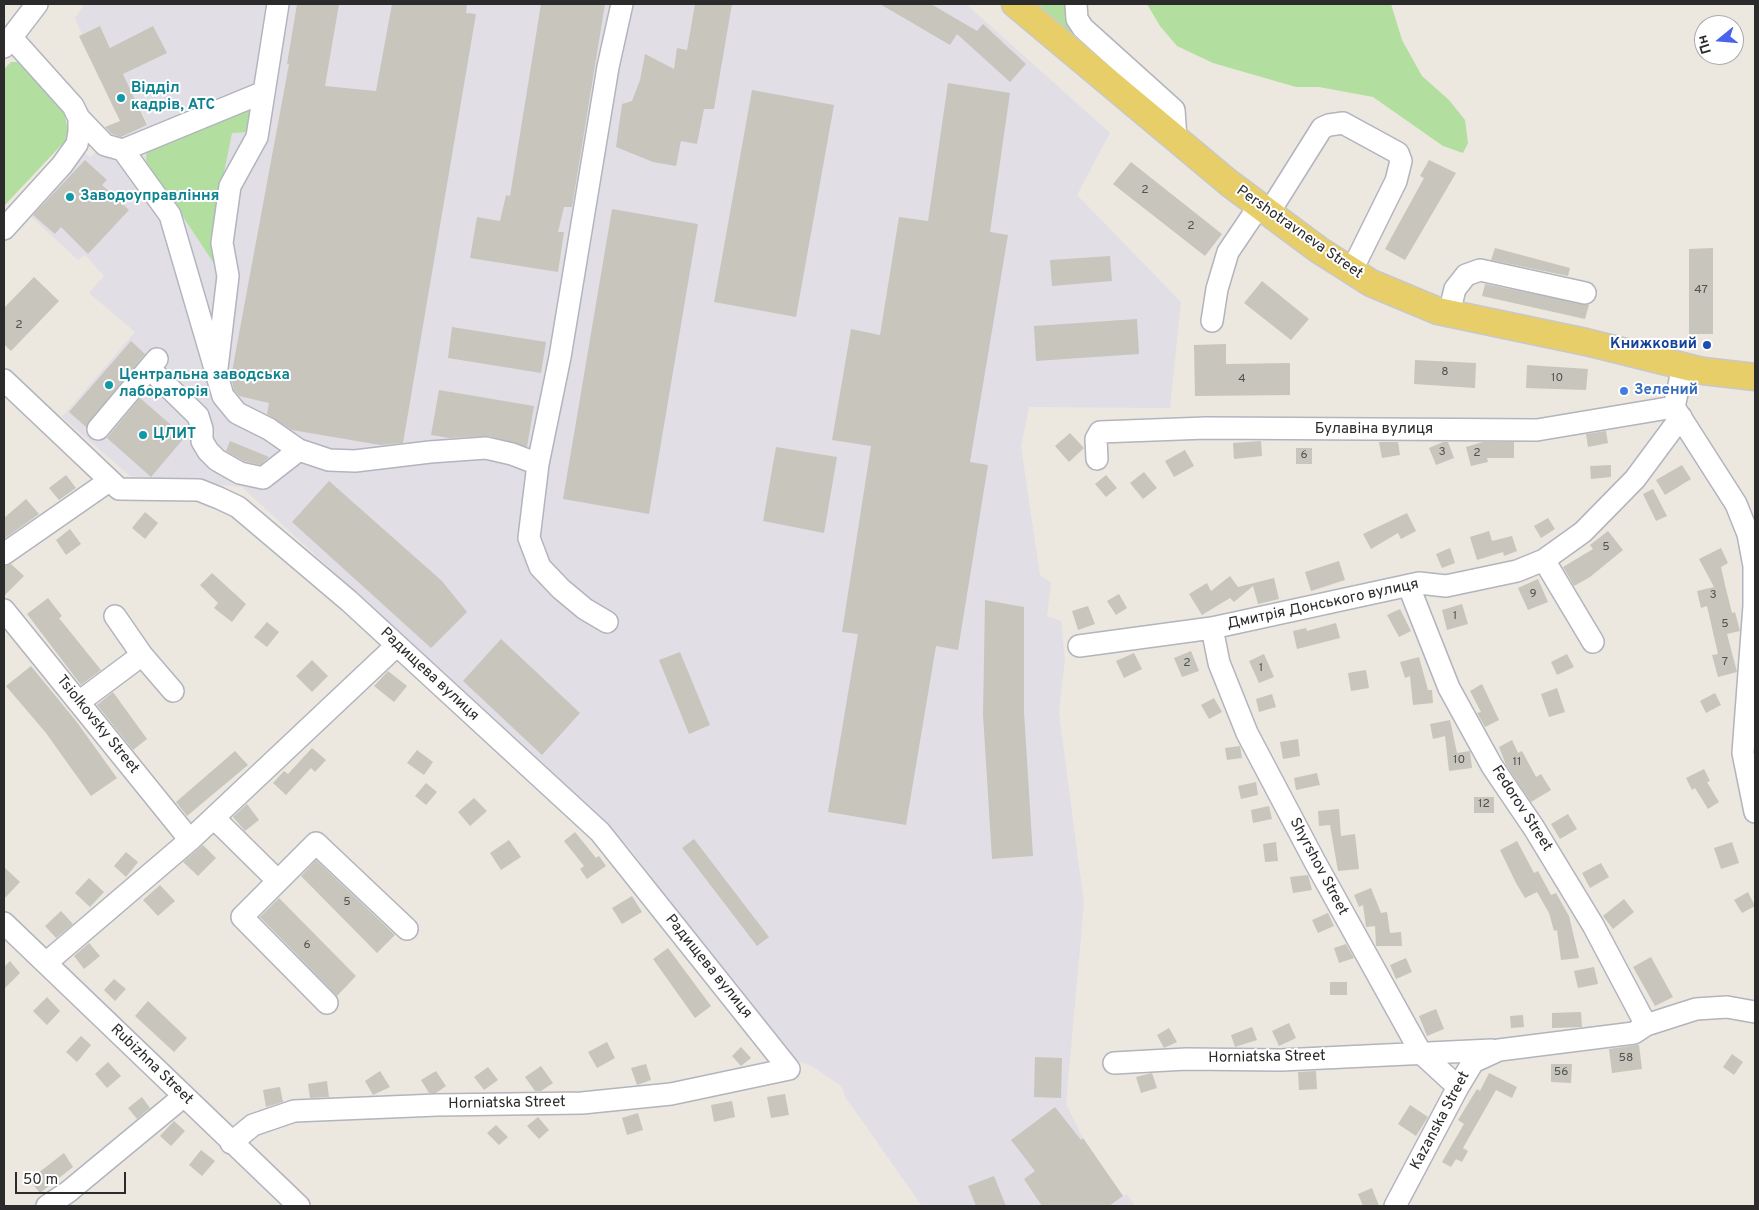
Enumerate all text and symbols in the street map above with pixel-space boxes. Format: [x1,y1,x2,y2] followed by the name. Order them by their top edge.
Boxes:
[1694,15,1744,65] north arrow
[1694,33,1716,56] text: Пн
[131,80,215,115] place label: Відділ кадрів, АТС
[115,92,127,104] marker: Відділ кадрів, АТС
[1232,183,1366,283] street label: Pershotravneva Street
[1141,184,1149,198] house number: 2
[80,188,219,206] place label: Заводоуправління
[64,191,76,203] marker: Заводоуправління
[1187,220,1195,234] house number: 2
[1694,284,1708,298] house number: 47
[15,319,23,333] house number: 2
[1610,336,1697,354] place label: Книжковий
[1701,339,1713,351] marker: Книжковий
[1441,366,1449,380] house number: 8
[119,367,290,402] place label: Центральна заводська лабораторія
[1551,372,1563,386] house number: 10
[1238,373,1246,387] house number: 4
[103,379,115,391] marker: Центральна заводська лабораторія
[1634,382,1698,400] place label: Зелений
[1618,385,1630,397] marker: Зелений
[1315,421,1433,439] street label: Булавіна вулиця
[153,426,196,444] place label: ЦЛИТ
[137,429,149,441] marker: ЦЛИТ
[1438,446,1446,460] house number: 3
[1473,447,1481,461] house number: 2
[1300,449,1308,463] house number: 6
[1602,541,1610,555] house number: 5
[1226,576,1420,634] street label: Дмитрія Донського вулиця
[1529,588,1537,602] house number: 9
[1709,589,1717,603] house number: 3
[1453,610,1457,624] house number: 1
[1721,618,1729,632] house number: 5
[376,625,482,725] street label: Радищева вулиця
[1722,656,1728,670] house number: 7
[1183,657,1191,671] house number: 2
[1259,662,1263,676] house number: 1
[52,672,142,778] street label: Tsiolkovsky Street
[1453,754,1465,768] house number: 10
[1513,756,1521,770] house number: 11
[1487,763,1555,855] street label: Fedorov Street
[1478,798,1490,812] house number: 12
[1285,815,1351,919] street label: Shyrshov Street
[343,896,351,910] house number: 5
[661,911,755,1023] street label: Радищева вулиця
[303,939,311,953] house number: 6
[106,1021,196,1109] street label: Rubizhna Street
[1208,1048,1326,1068] street label: Horniatska Street
[1619,1052,1633,1066] house number: 58
[1554,1066,1568,1080] house number: 56
[1407,1069,1475,1173] street label: Kazanska Street
[448,1094,566,1114] street label: Horniatska Street
[18,1162,129,1194] scale bar
[23,1171,58,1190] text: 50 m

